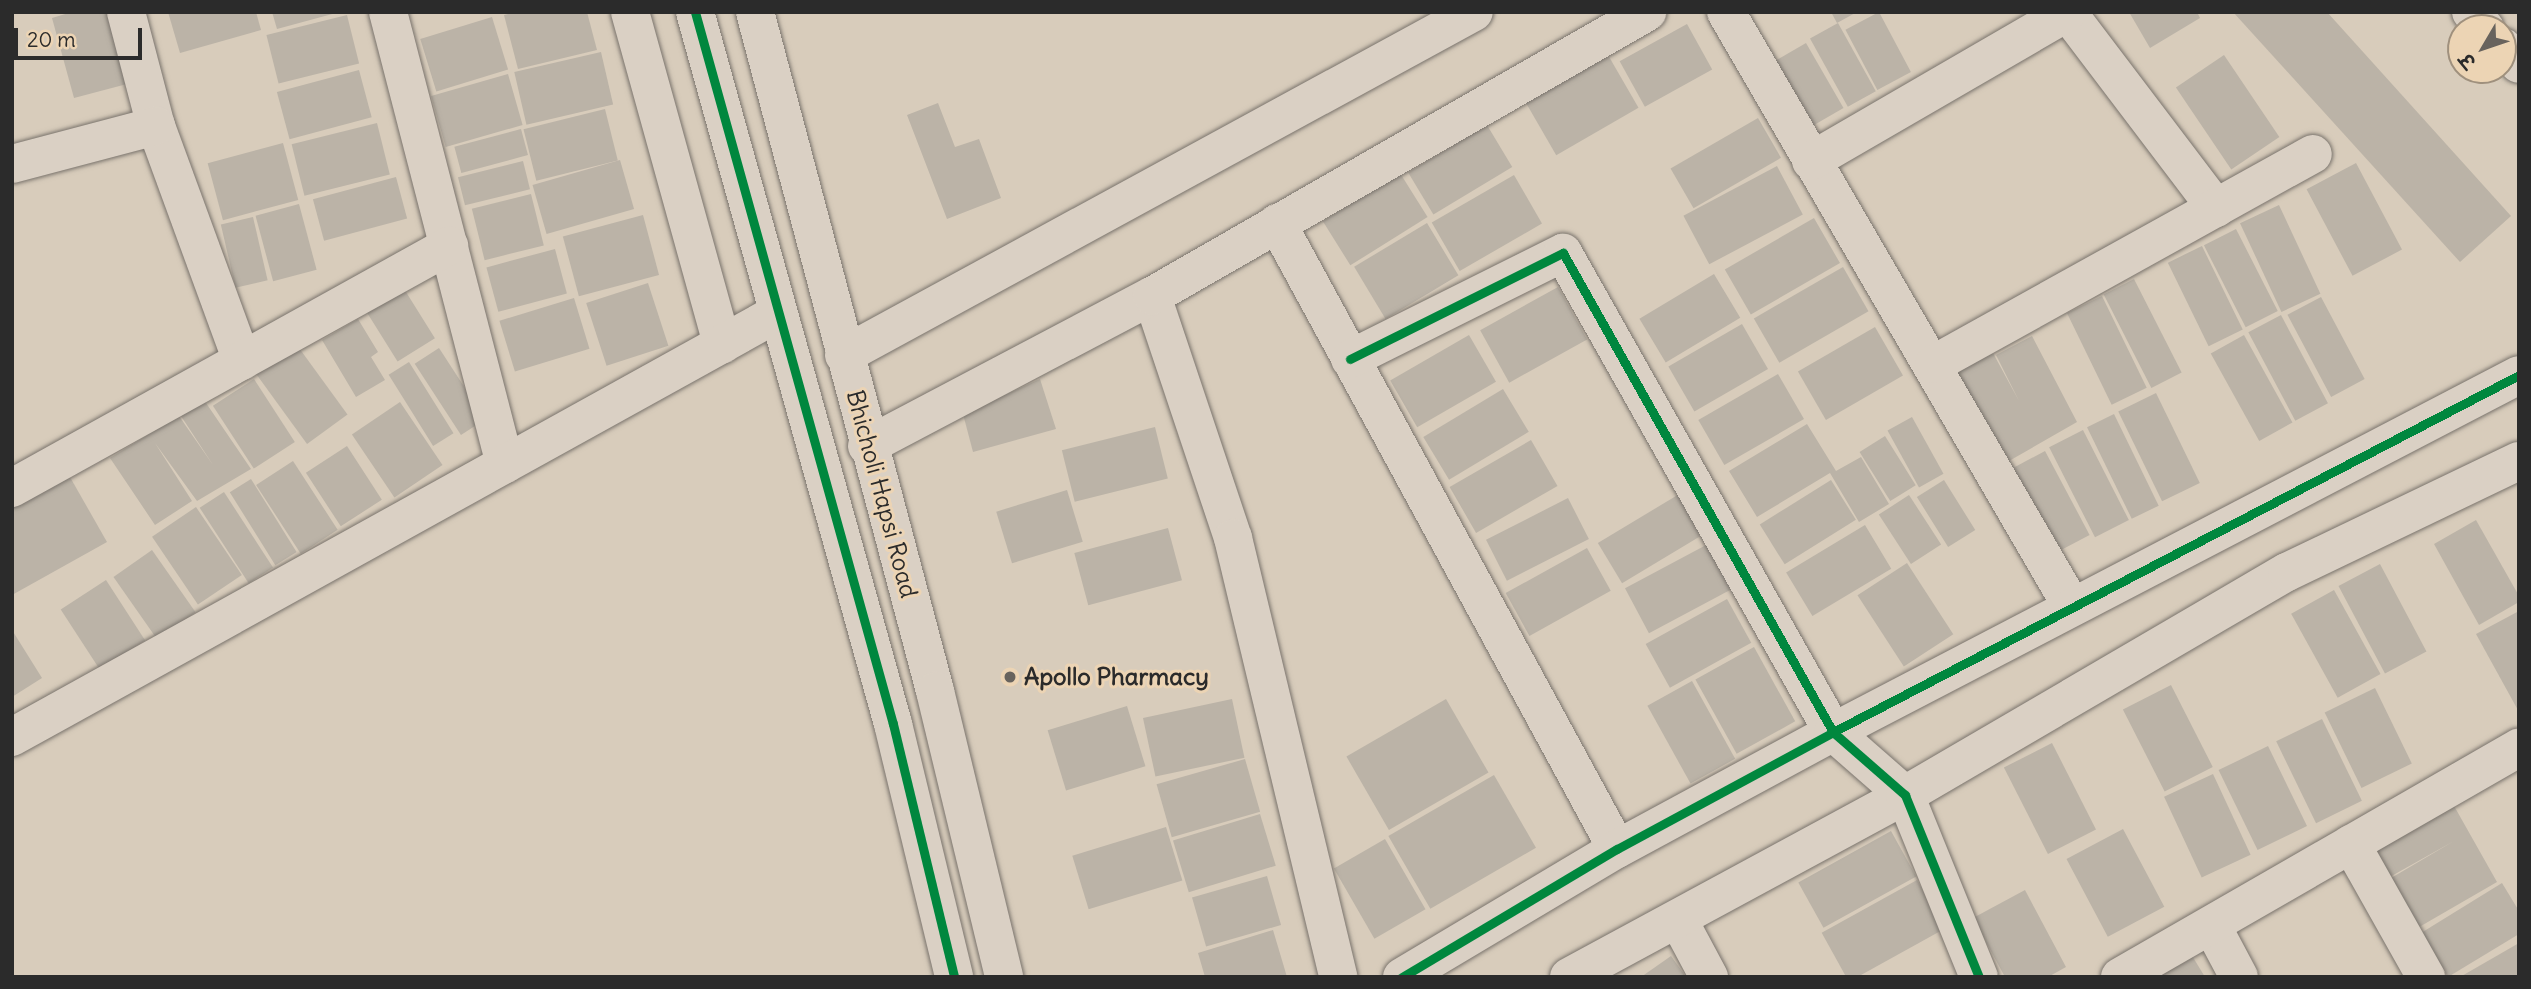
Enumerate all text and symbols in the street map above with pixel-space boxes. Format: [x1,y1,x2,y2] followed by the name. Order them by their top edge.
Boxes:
[18,14,145,58] scale bar
[2447,14,2517,84] north arrow
[27,26,76,53] text: 20 m
[2454,48,2481,73] text: उ
[840,387,924,601] street label: Bhicholi Hapsi Road
[1024,663,1209,691] place label: Apollo Pharmacy
[1002,669,1018,685] marker: Apollo Pharmacy

